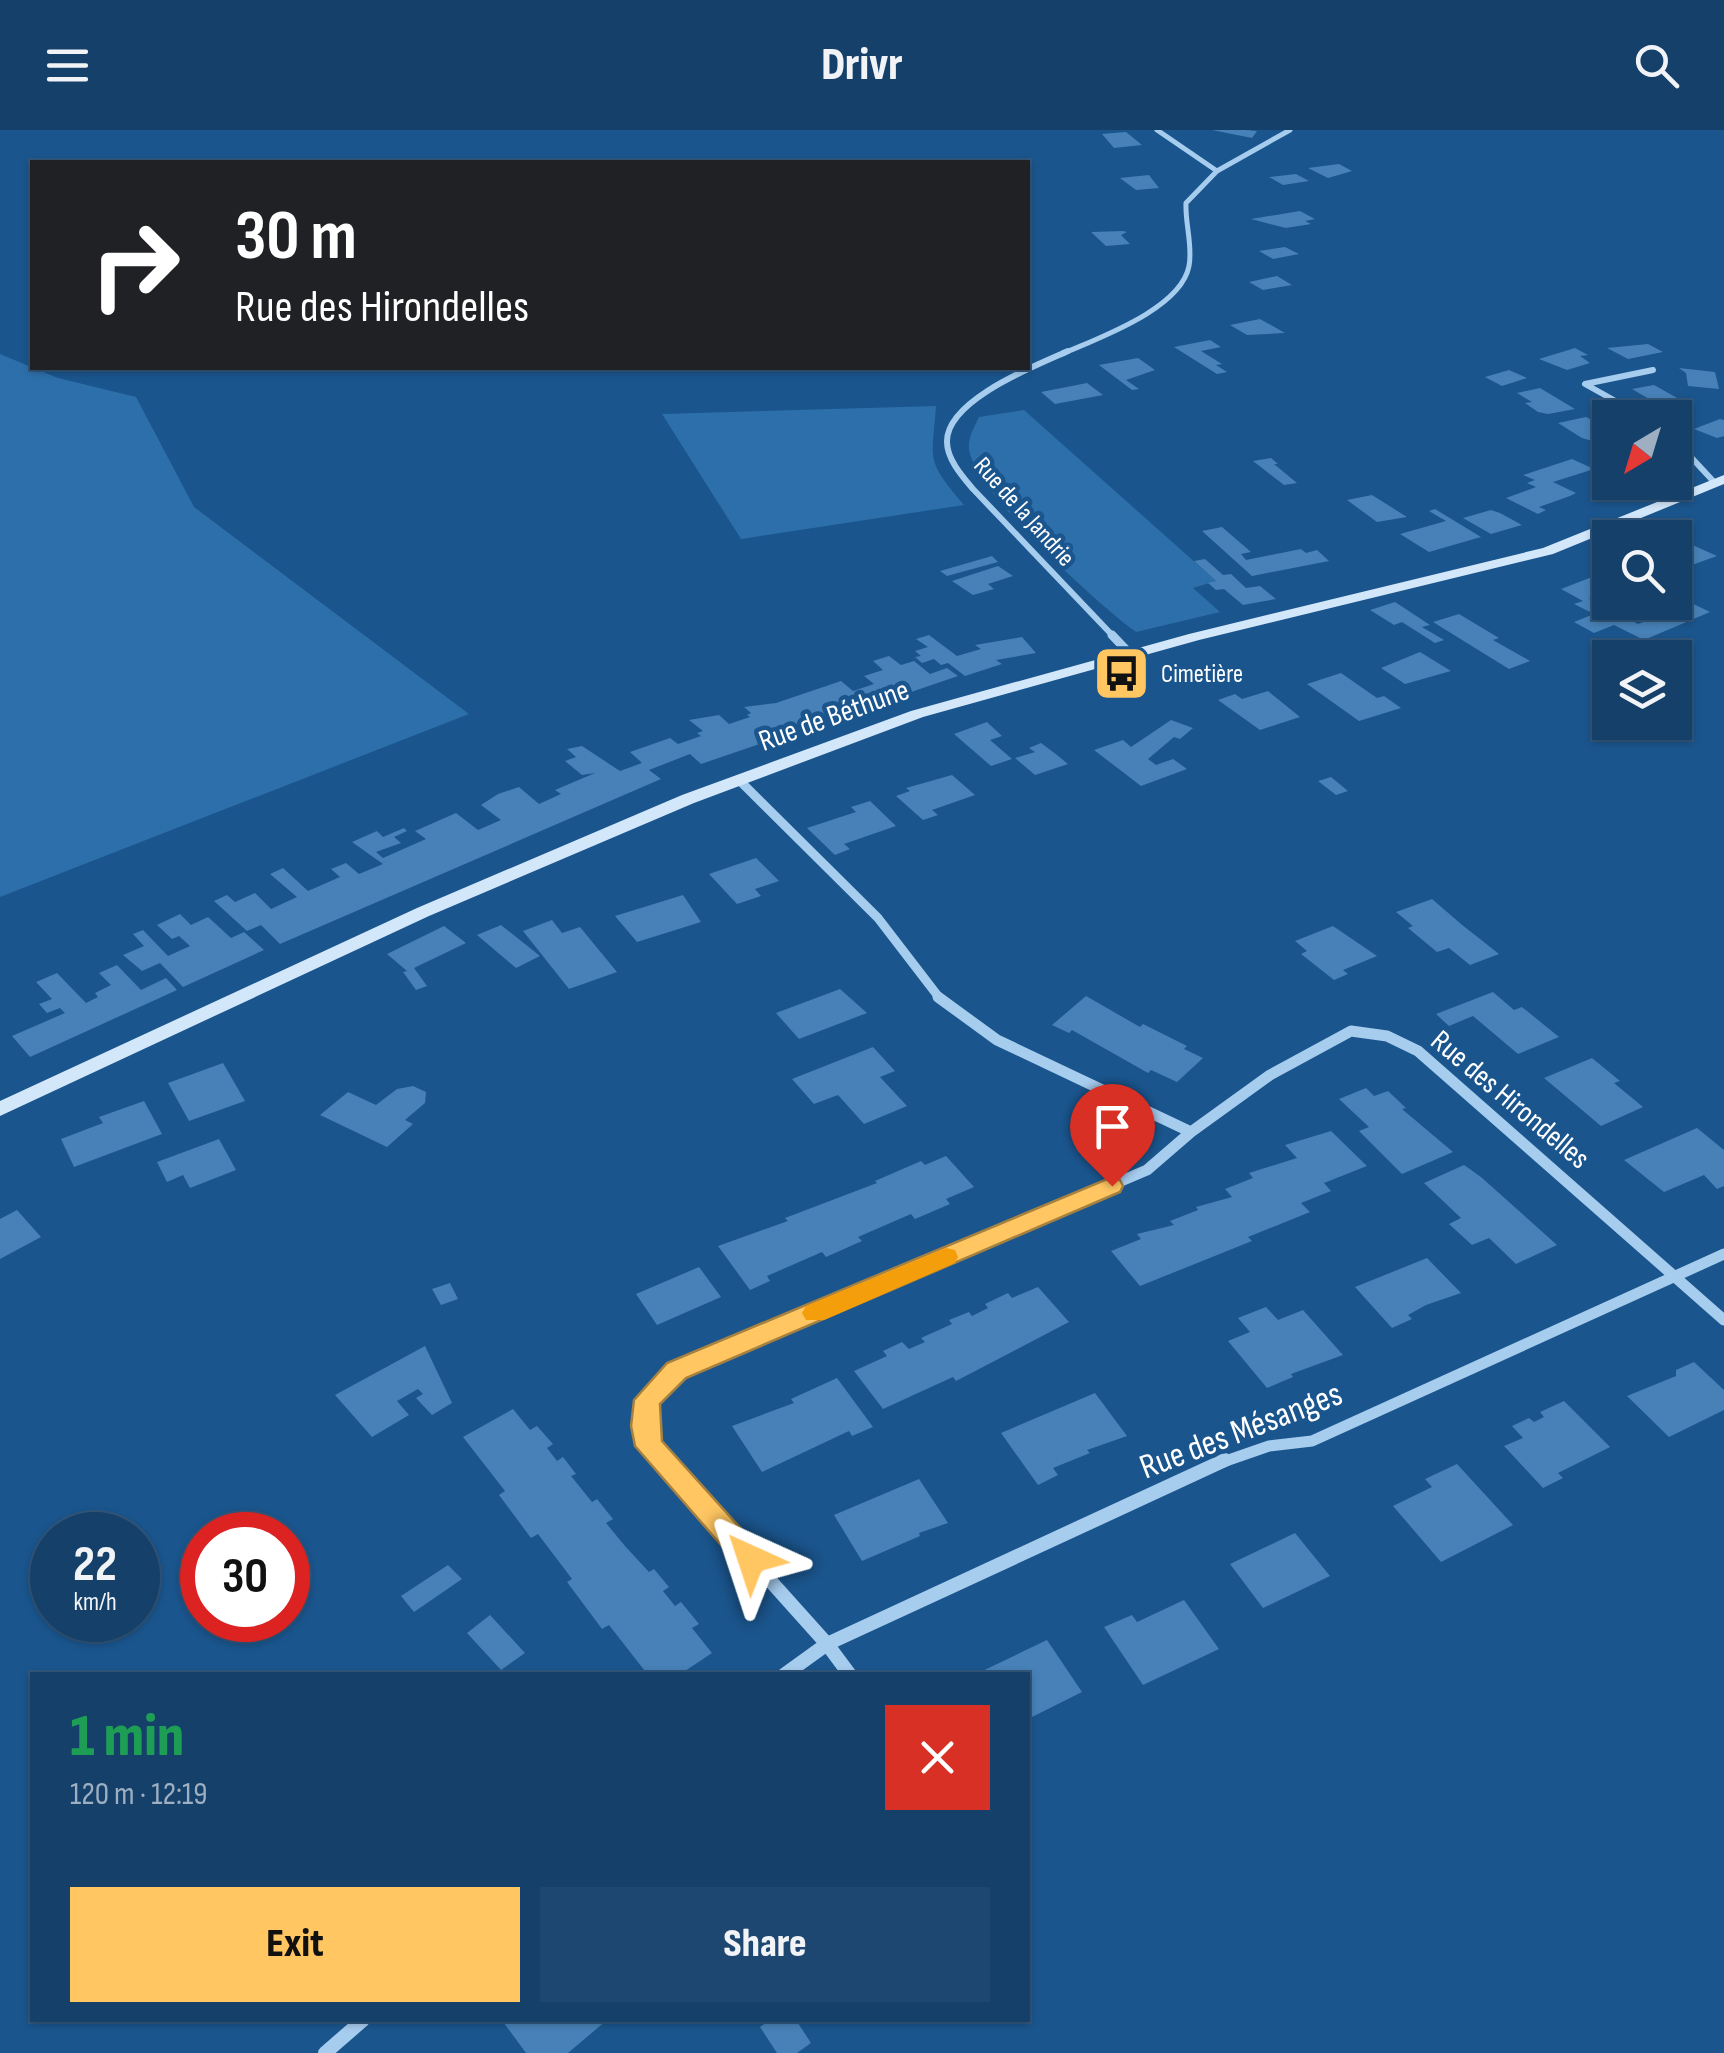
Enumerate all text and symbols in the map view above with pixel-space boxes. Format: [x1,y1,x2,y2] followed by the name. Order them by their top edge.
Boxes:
[40,38,95,93] icon: menu
[821,38,903,93] text: Drivr
[1629,38,1684,93] icon: search
[235,195,357,279] text: 30 m
[70,200,200,330] icon: right
[235,280,529,335] text: Rue des Hirondelles
[1592,400,1692,500] north arrow
[1592,400,1692,740] map controls
[967,451,1081,573] street label: Rue de la Jandrie
[1592,520,1692,620] button: search
[1592,640,1692,740] button: layers
[1092,644,1152,704] bus stop icon: Cimetière
[1161,659,1243,690] place label: Cimetière
[754,672,914,760] street label: Rue de Béthune
[1423,1023,1597,1177] street label: Rue des Hirondelles
[1070,1084,1155,1187] pin
[1085,1099,1140,1154] icon: arrive
[1134,1373,1348,1489] street label: Rue des Mésanges
[699,1507,803,1611] position arrow
[180,1512,310,1642] speed limit sign: 30
[73,1535,117,1595] text: 22
[73,1587,117,1618] text: km/h
[70,1701,184,1773] text: 1 min
[885,1705,990,1810] button: close
[70,1775,207,1814] text: 120 m · 12:19
[70,1887,520,2002] button: Exit
[540,1887,990,2002] button: Share

